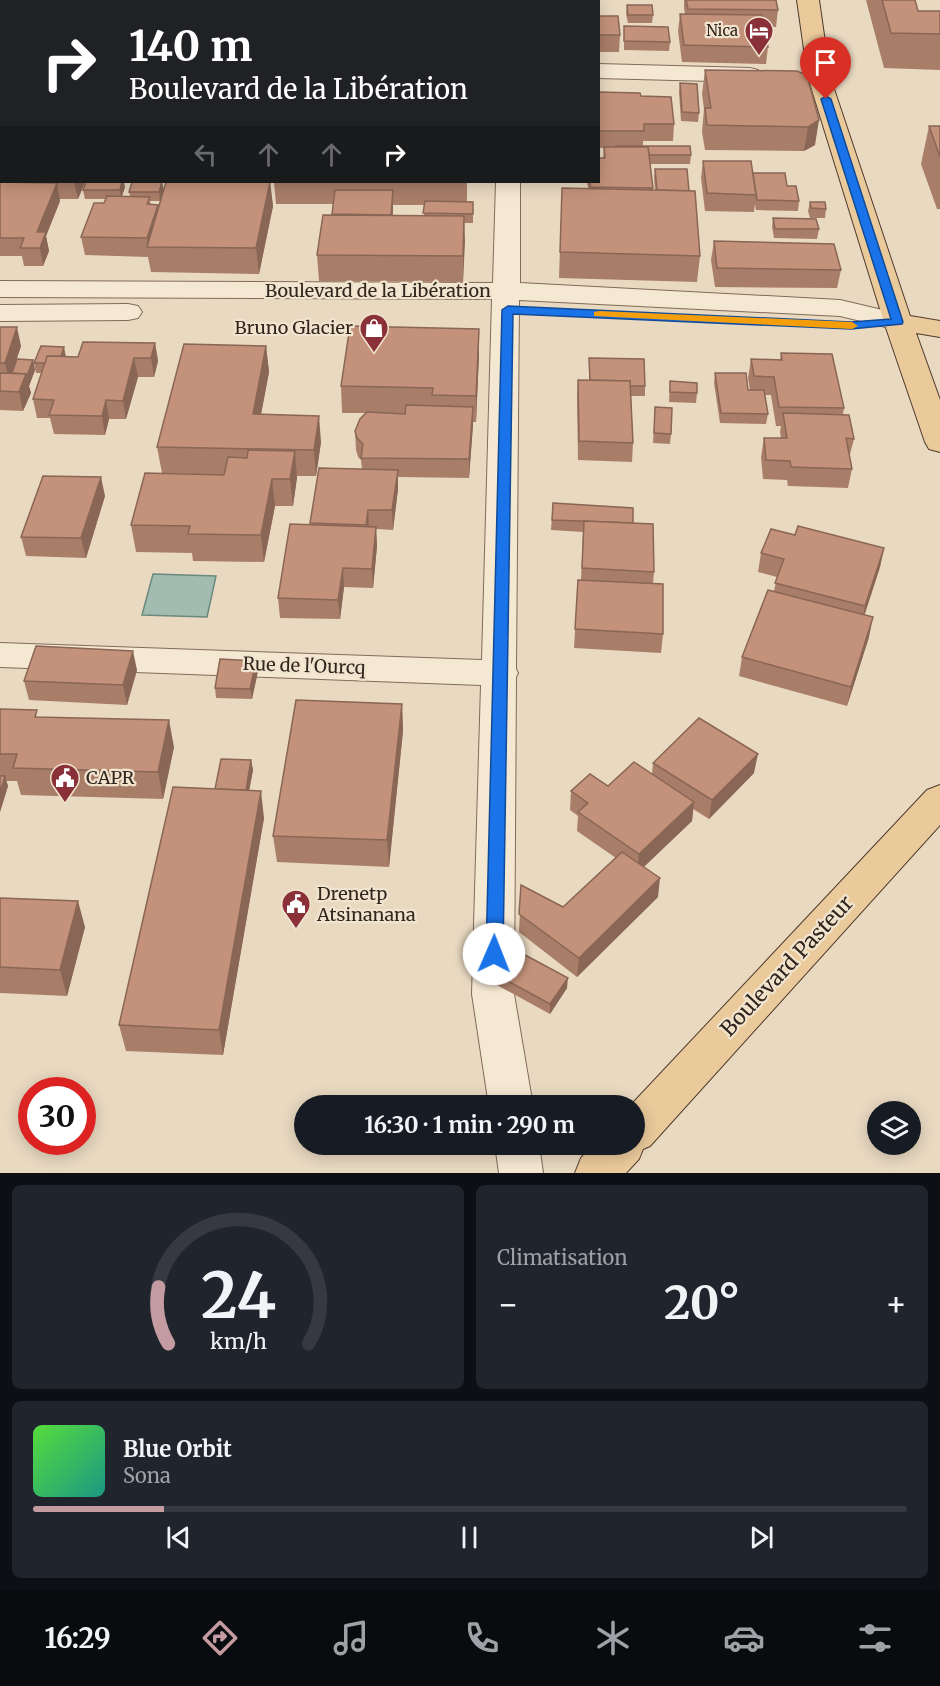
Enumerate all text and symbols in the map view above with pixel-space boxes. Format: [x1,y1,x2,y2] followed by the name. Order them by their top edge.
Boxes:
[743,15,775,57] hotel icon: Nica
[129,20,252,72] text: 140 m
[706,21,738,40] place label: Nica
[30,24,108,102] icon: right
[800,37,851,99] pin
[809,46,842,79] icon: arrive
[129,72,468,106] text: Boulevard de la Libération
[189,138,222,171] icon: left
[252,138,285,171] icon: ahead
[315,138,348,171] icon: ahead
[378,138,411,171] icon: right
[265,279,491,302] street label: Boulevard de la Libération
[358,312,390,354] shop icon: Bruno Glacier
[234,316,353,339] place label: Bruno Glacier
[242,652,366,679] street label: Rue de l'Ourcq
[49,762,81,804] public building icon: CAPR
[86,766,135,789] place label: CAPR
[316,882,416,926] place label: Drenetp Atsinanana
[280,888,312,930] public building icon: Drenetp Atsinanana
[714,889,859,1042] street label: Boulevard Pasteur
[462,922,526,986] position arrow
[18,1077,96,1155] speed limit sign: 30
[867,1101,921,1155] map controls
[867,1101,921,1155] button: layers
[364,1111,575,1139] text: 16:30 · 1 min · 290 m
[497,1245,628,1270] text: Climatisation
[200,1257,276,1335] text: 24
[664,1275,740,1331] text: 20°
[497,1284,519,1325] text: −
[885,1284,907,1325] text: +
[210,1328,266,1355] text: km/h
[123,1435,232,1463] text: Blue Orbit
[123,1463,171,1488] text: Sona
[162,1521,195,1554] icon: previous
[453,1521,486,1554] icon: pause
[745,1521,778,1554] icon: next
[199,1617,241,1659] icon: directions
[330,1617,372,1659] icon: music
[461,1617,503,1659] icon: phone
[592,1617,634,1659] icon: climate
[723,1617,765,1659] icon: car
[854,1617,896,1659] icon: filters
[44,1621,111,1655] text: 16:29

